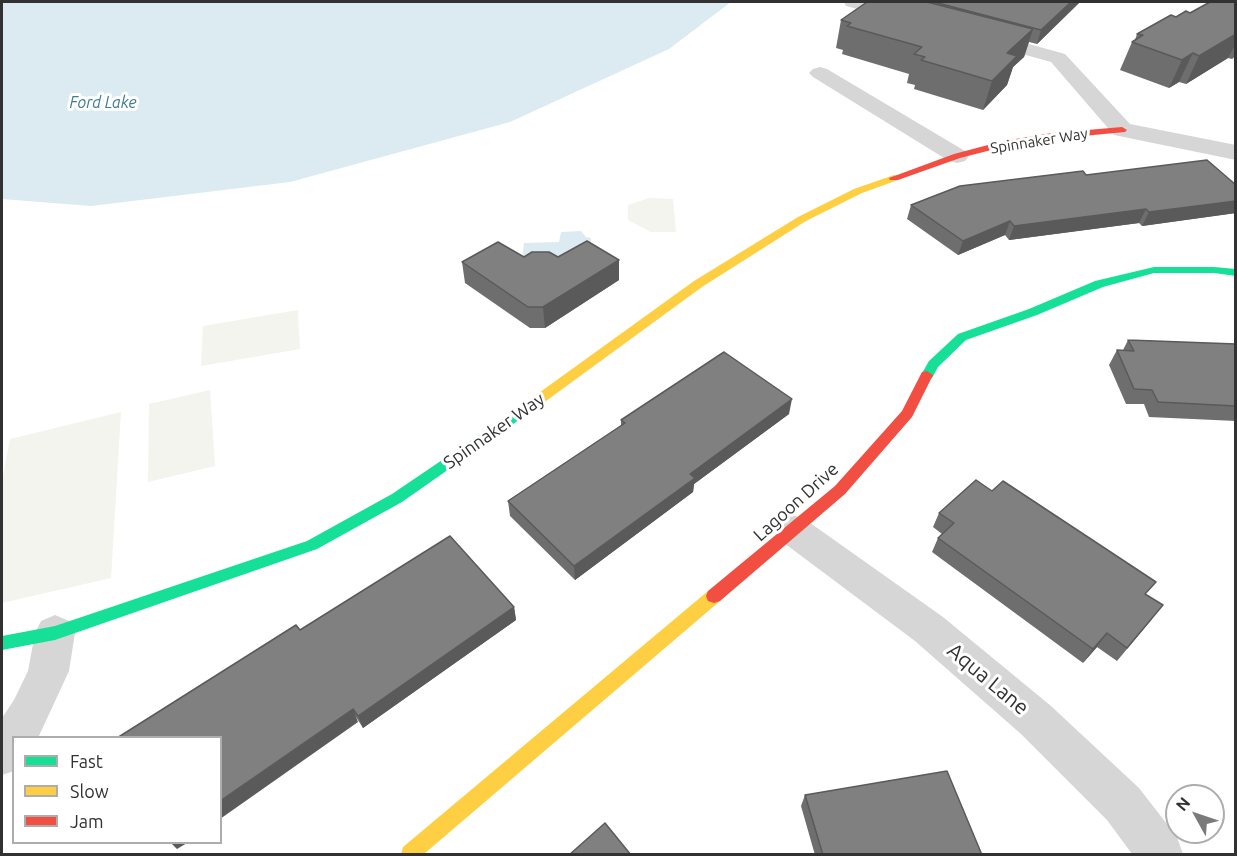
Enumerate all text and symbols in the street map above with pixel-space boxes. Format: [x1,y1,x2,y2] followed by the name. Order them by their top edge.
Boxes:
[69,93,137,113] water label: Ford Lake
[989,124,1089,158] street label: Spinnaker Way
[439,388,549,474] street label: Spinnaker Way
[749,458,843,546] street label: Lagoon Drive
[942,638,1034,720] street label: Aqua Lane
[12,736,222,844] legend
[70,751,103,771] text: Fast
[70,781,109,801] text: Slow
[1165,784,1225,844] north arrow
[1172,793,1193,814] text: N
[70,811,104,831] text: Jam

